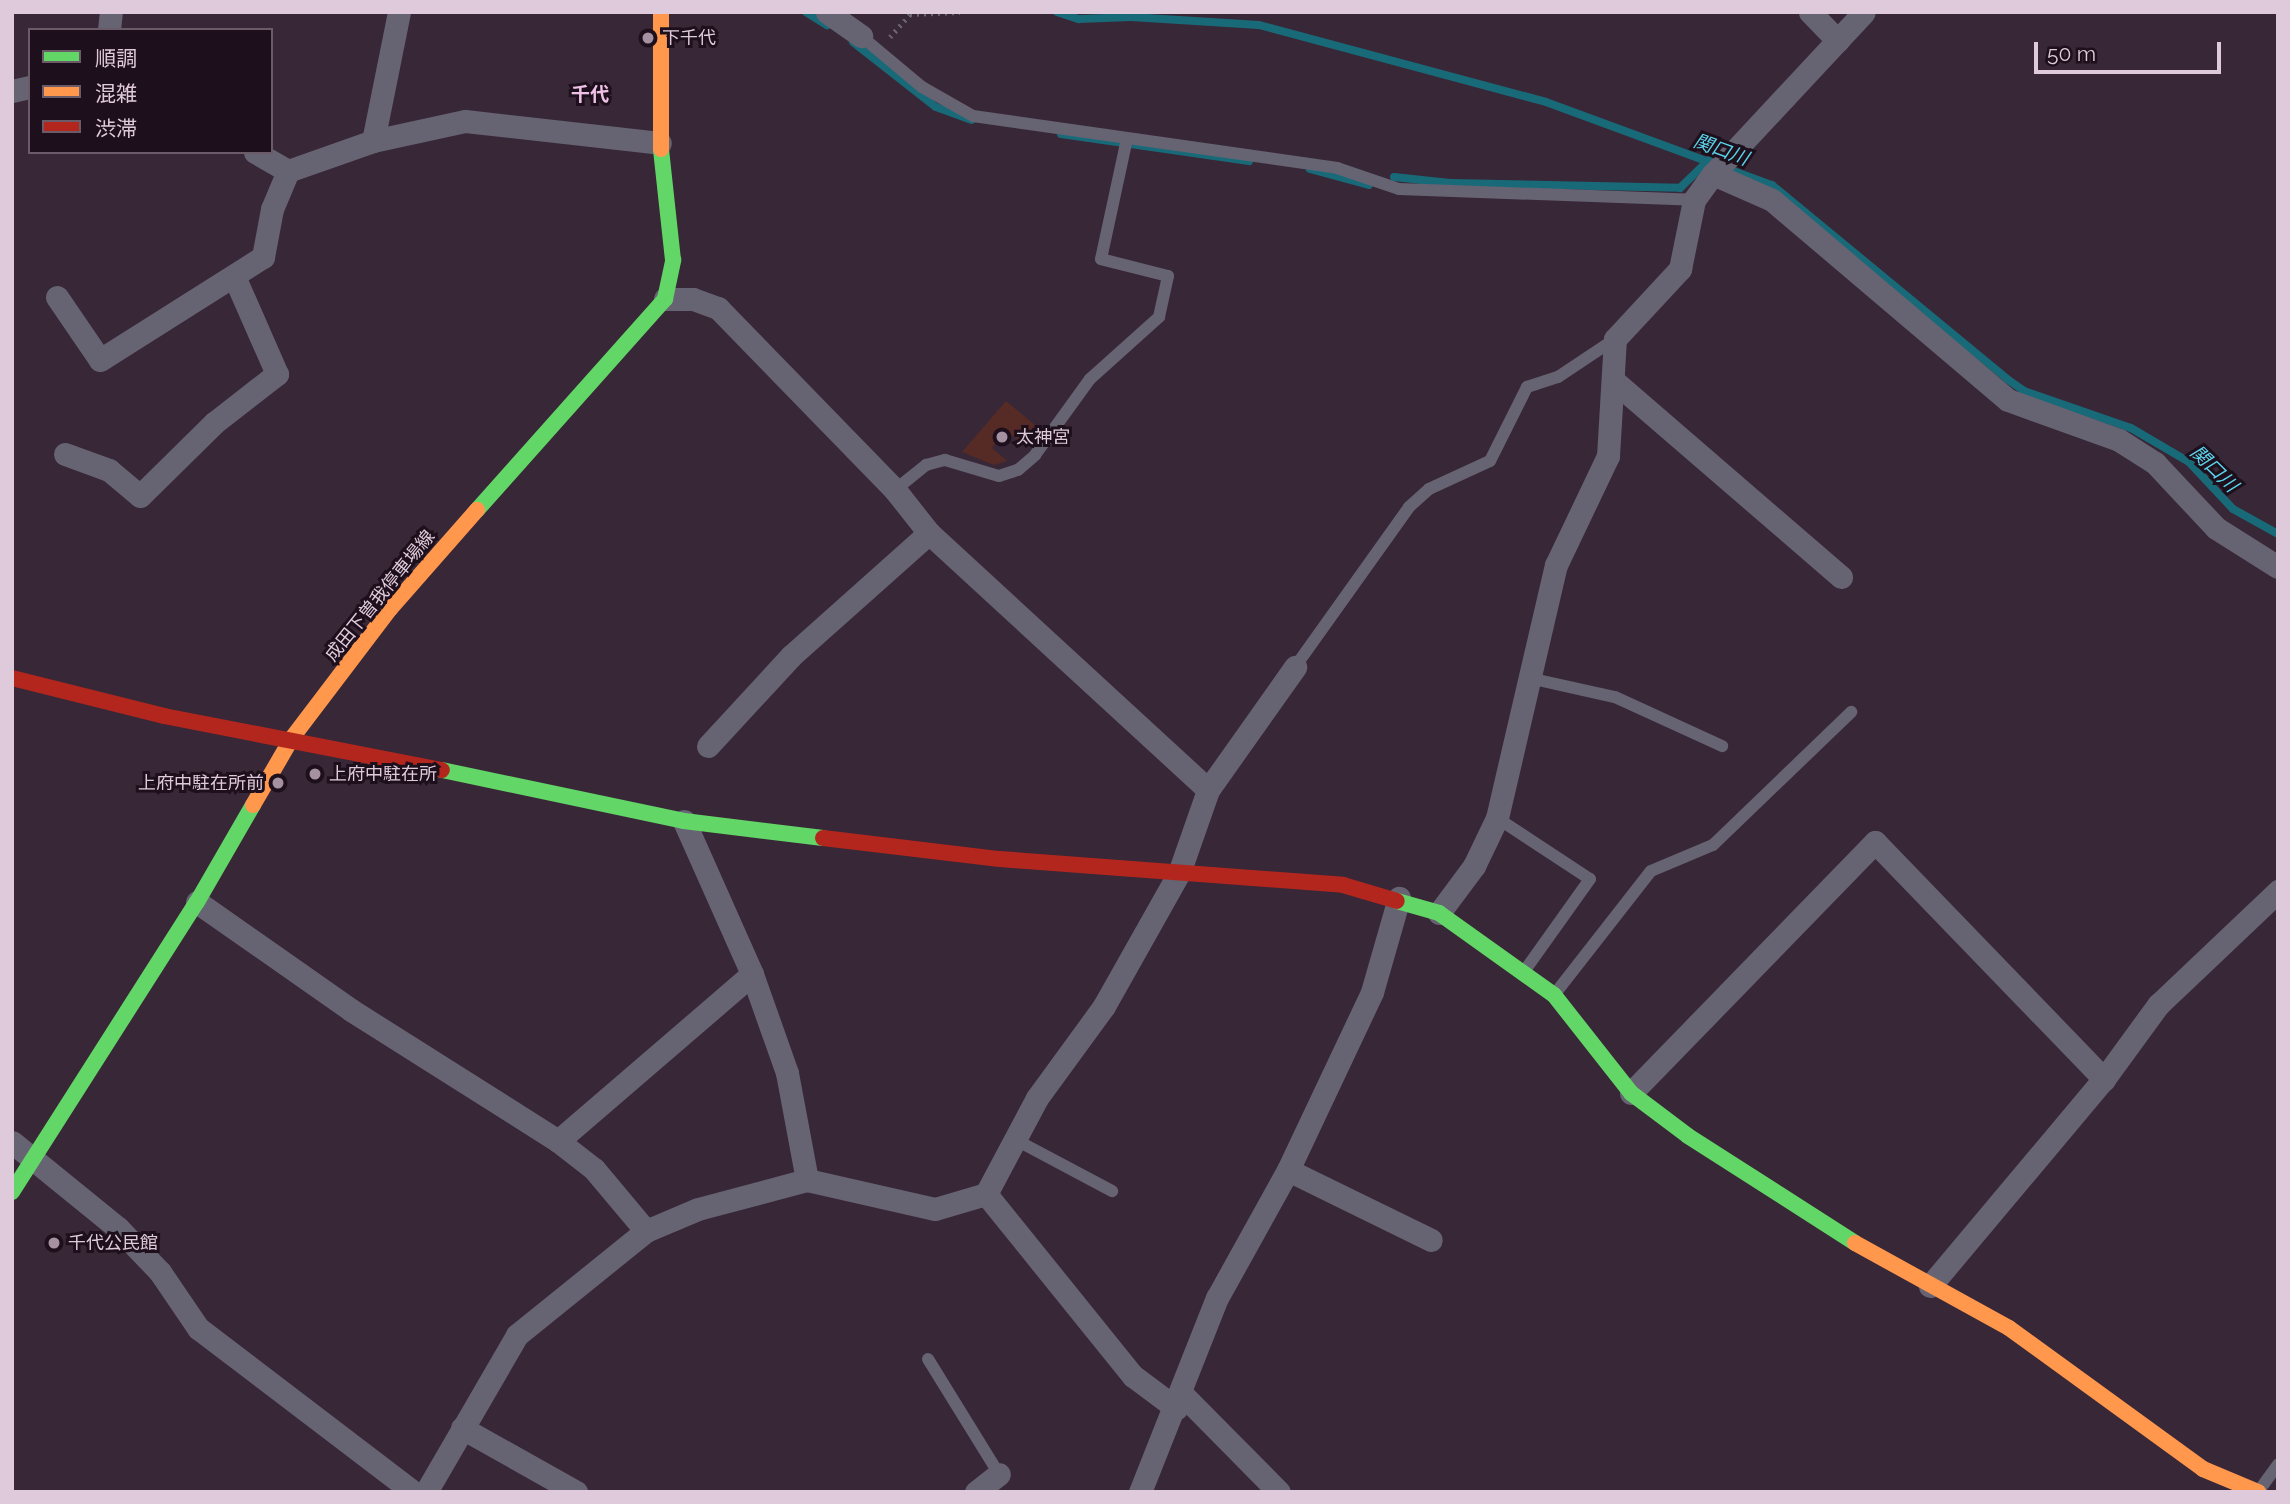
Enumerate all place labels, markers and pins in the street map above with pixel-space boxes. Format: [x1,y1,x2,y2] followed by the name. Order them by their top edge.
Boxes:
[662,27,716,49] place label: 下千代
[640,30,656,46] marker: 下千代
[1016,426,1070,448] place label: 太神宮
[994,429,1010,445] marker: 太神宮
[329,763,437,785] place label: 上府中駐在所
[307,766,323,782] marker: 上府中駐在所
[138,772,264,794] place label: 上府中駐在所前
[270,775,286,791] marker: 上府中駐在所前
[68,1232,158,1254] place label: 千代公民館
[46,1235,62,1251] marker: 千代公民館

